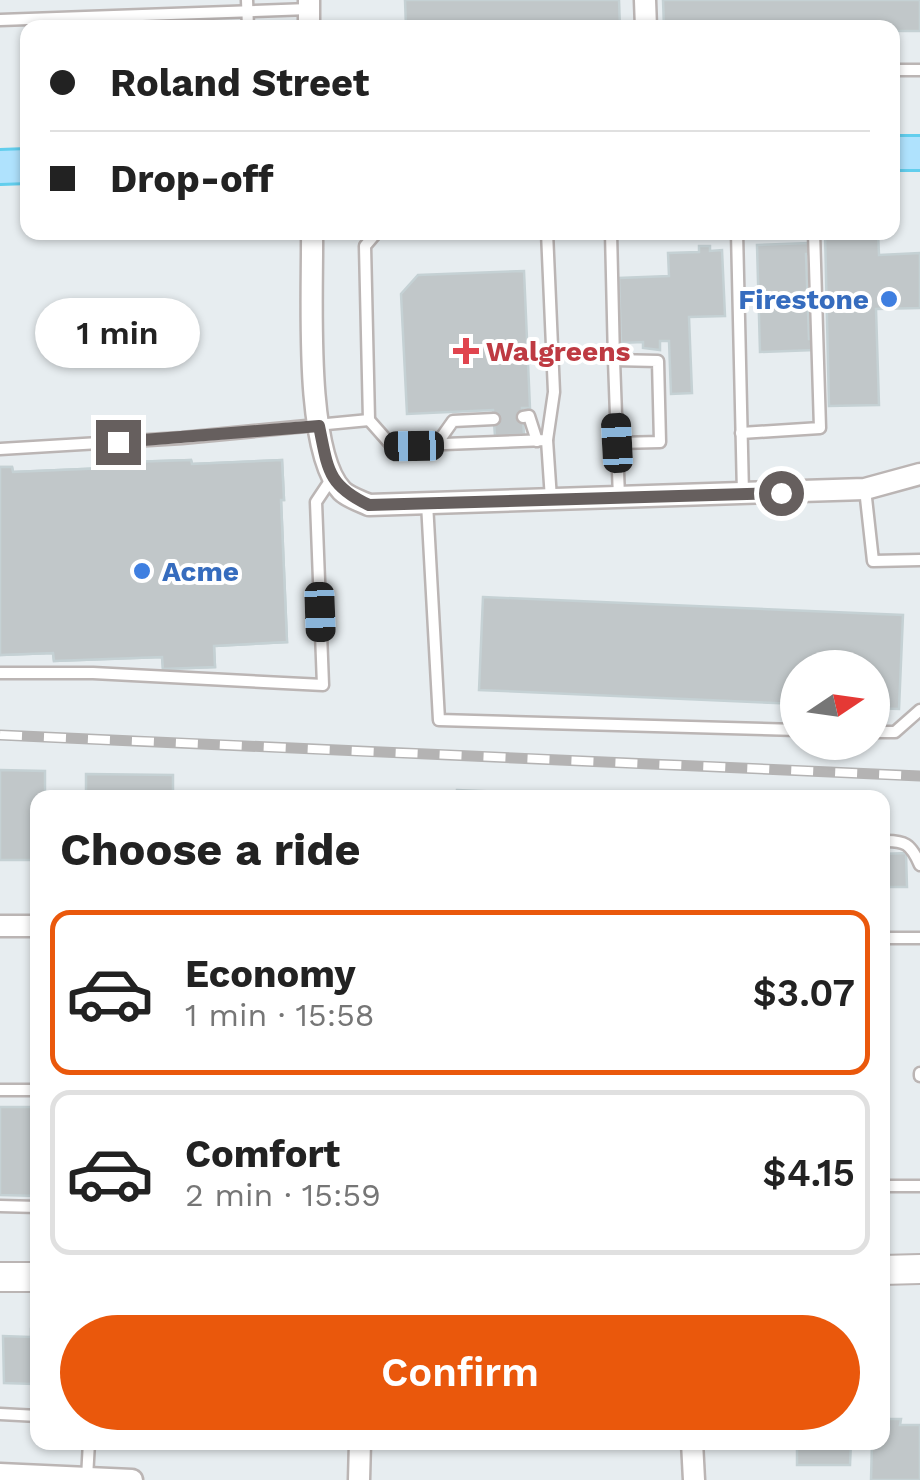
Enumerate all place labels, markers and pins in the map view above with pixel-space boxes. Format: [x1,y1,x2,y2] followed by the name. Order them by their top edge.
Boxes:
[738,283,869,316] place label: Firestone
[878,288,900,310] marker: Firestone
[486,335,630,368] place label: Walgreens
[455,340,477,362] marker: Walgreens
[162,555,239,588] place label: Acme
[131,560,153,582] marker: Acme

